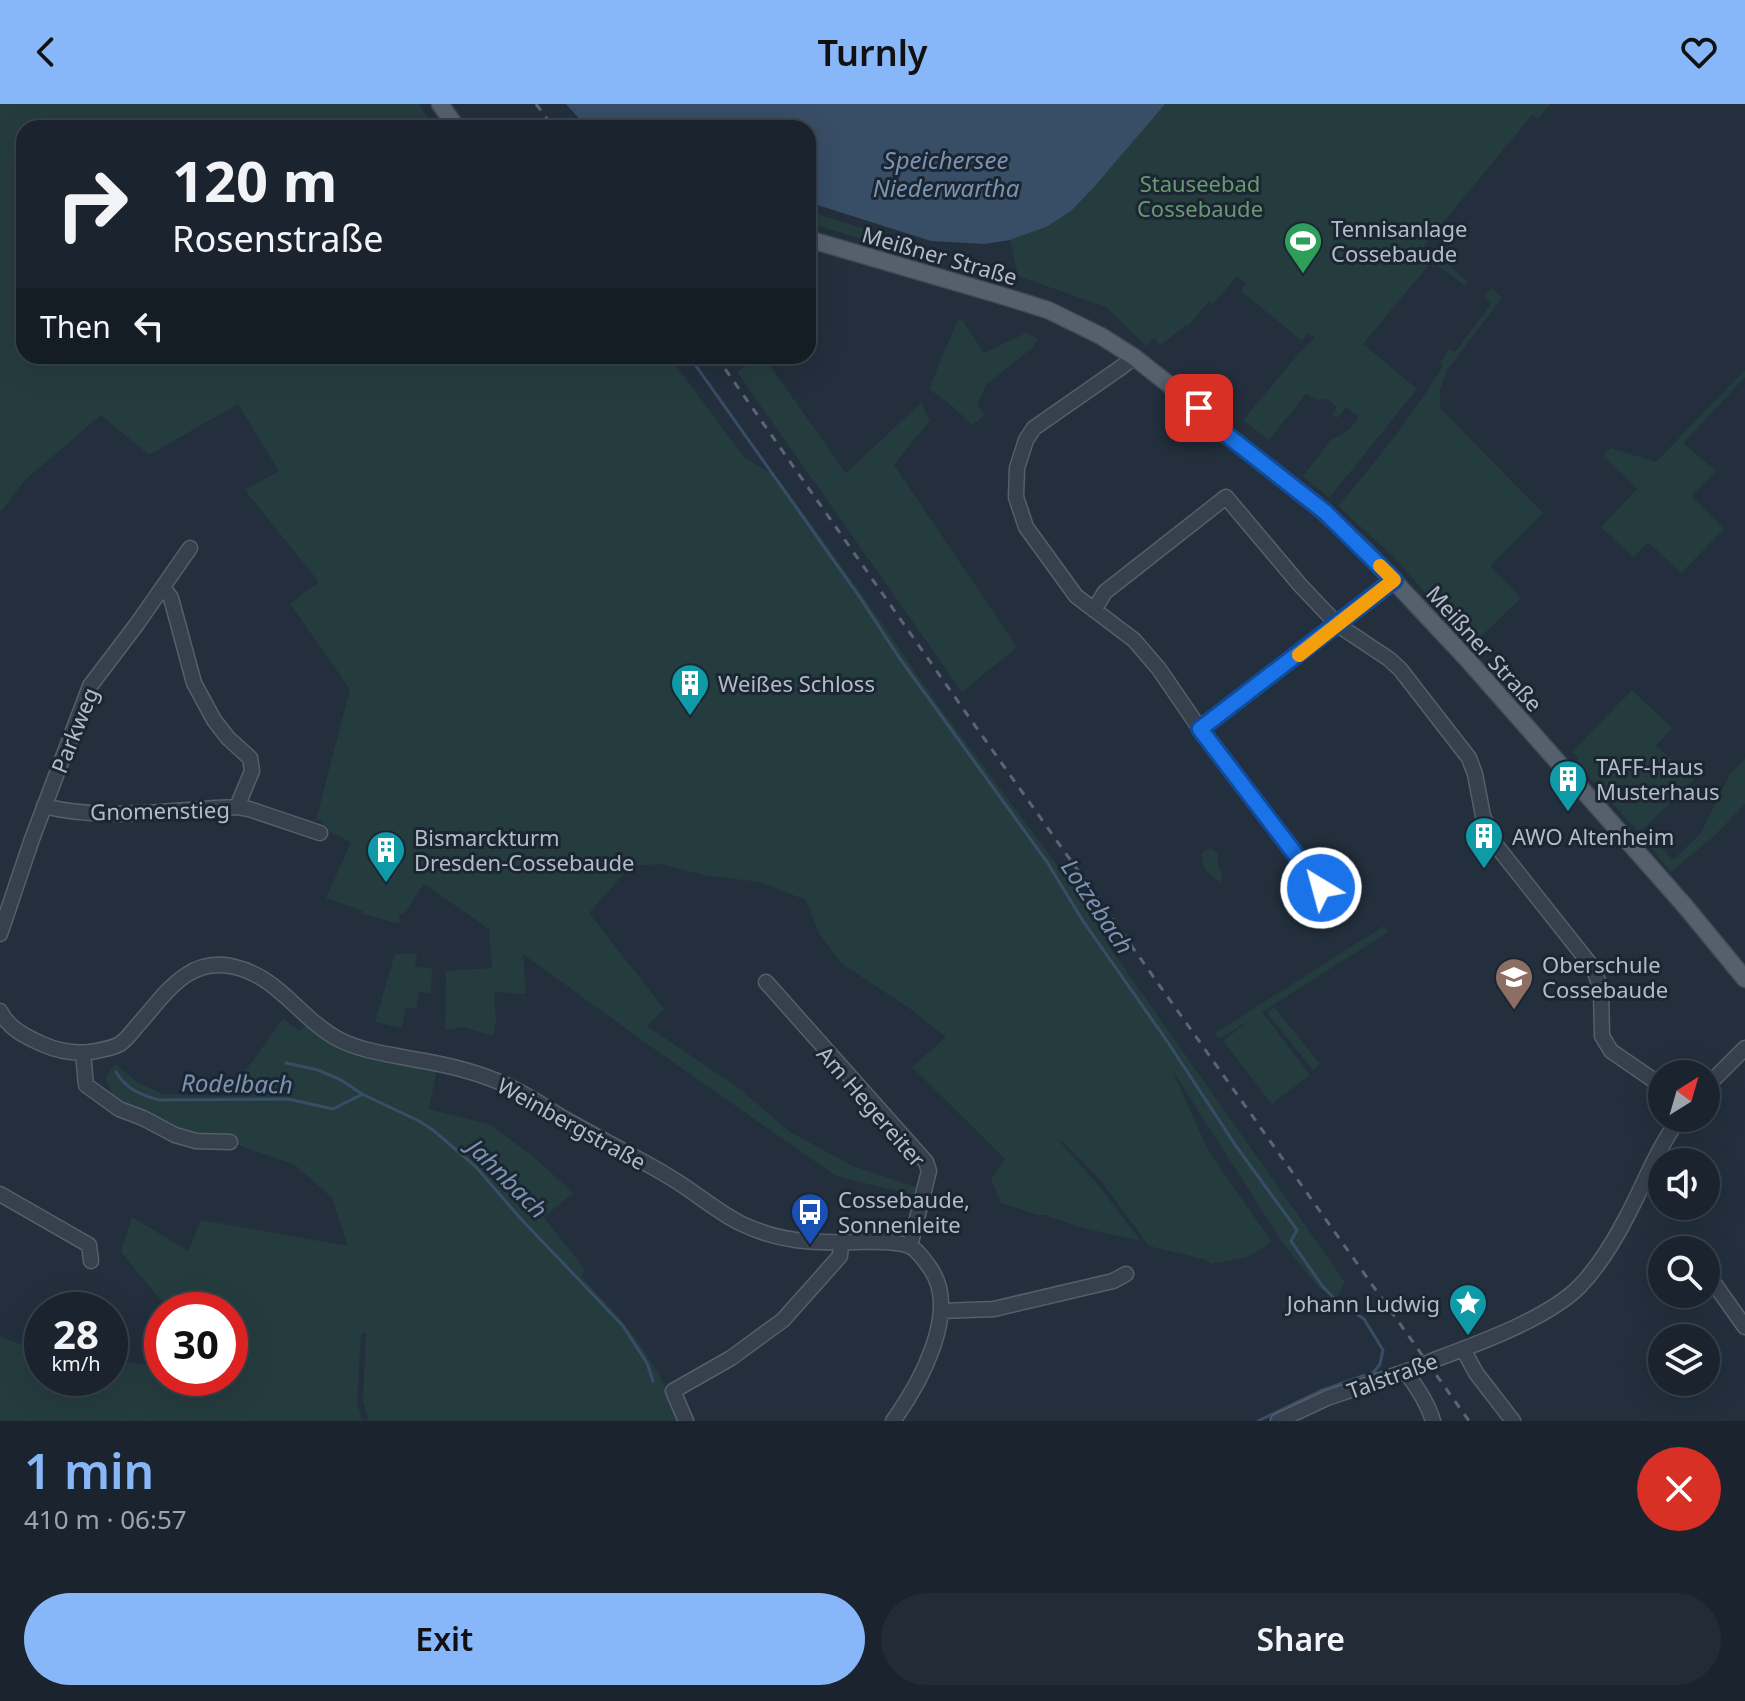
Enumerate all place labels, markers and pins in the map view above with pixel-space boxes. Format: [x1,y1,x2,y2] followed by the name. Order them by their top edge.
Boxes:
[1331,213,1467,268] place label: Tennisanlage Cossebaude
[1282,220,1324,275] sports icon: Tennisanlage Cossebaude
[1165,374,1233,442] pin
[669,662,711,717] building icon: Weißes Schloss
[718,668,875,698] place label: Weißes Schloss
[1596,751,1720,806] place label: TAFF-Haus Musterhaus
[1547,758,1589,813] building icon: TAFF-Haus Musterhaus
[1463,815,1505,870] building icon: AWO Altenheim
[1512,821,1674,851] place label: AWO Altenheim
[414,822,634,877] place label: Bismarckturm Dresden-Cossebaude
[365,829,407,884] building icon: Bismarckturm Dresden-Cossebaude
[1542,949,1668,1004] place label: Oberschule Cossebaude
[1493,956,1535,1011] school or university icon: Oberschule Cossebaude
[838,1184,970,1239] place label: Cossebaude, Sonnenleite
[789,1191,831,1246] bus stop icon: Cossebaude, Sonnenleite
[1447,1282,1489,1337] place icon: Johann Ludwig
[1285,1288,1440,1318] place label: Johann Ludwig

